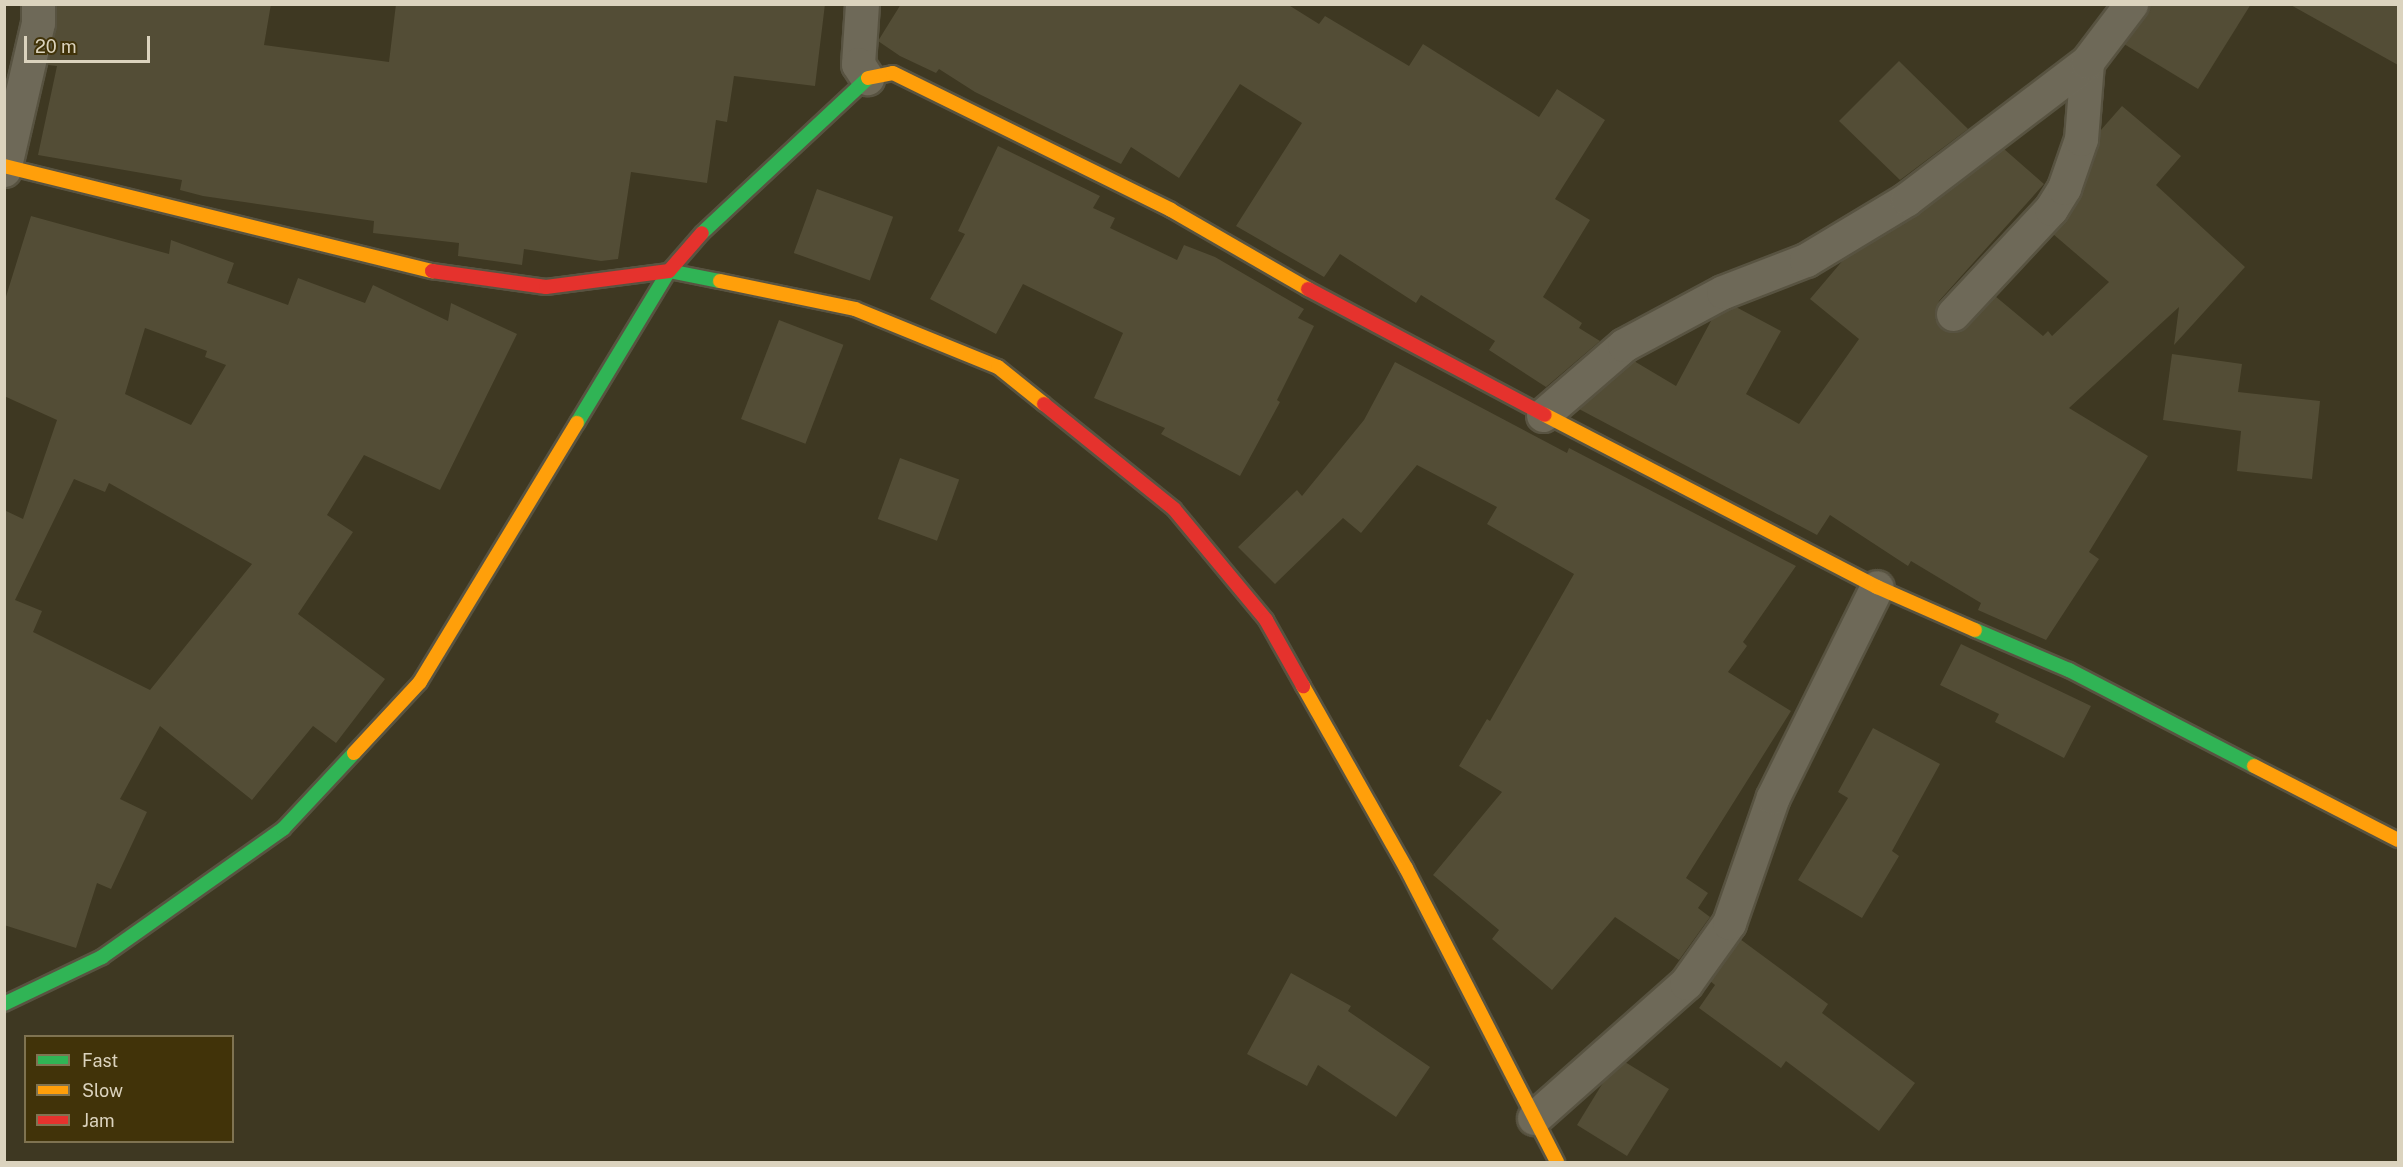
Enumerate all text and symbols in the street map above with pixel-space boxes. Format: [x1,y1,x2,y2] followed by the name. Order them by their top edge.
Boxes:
[27,24,153,62] scale bar
[35,36,77,57] text: 20 m
[24,1035,234,1143] legend
[82,1050,118,1071] text: Fast
[82,1080,123,1101] text: Slow
[82,1110,115,1131] text: Jam

